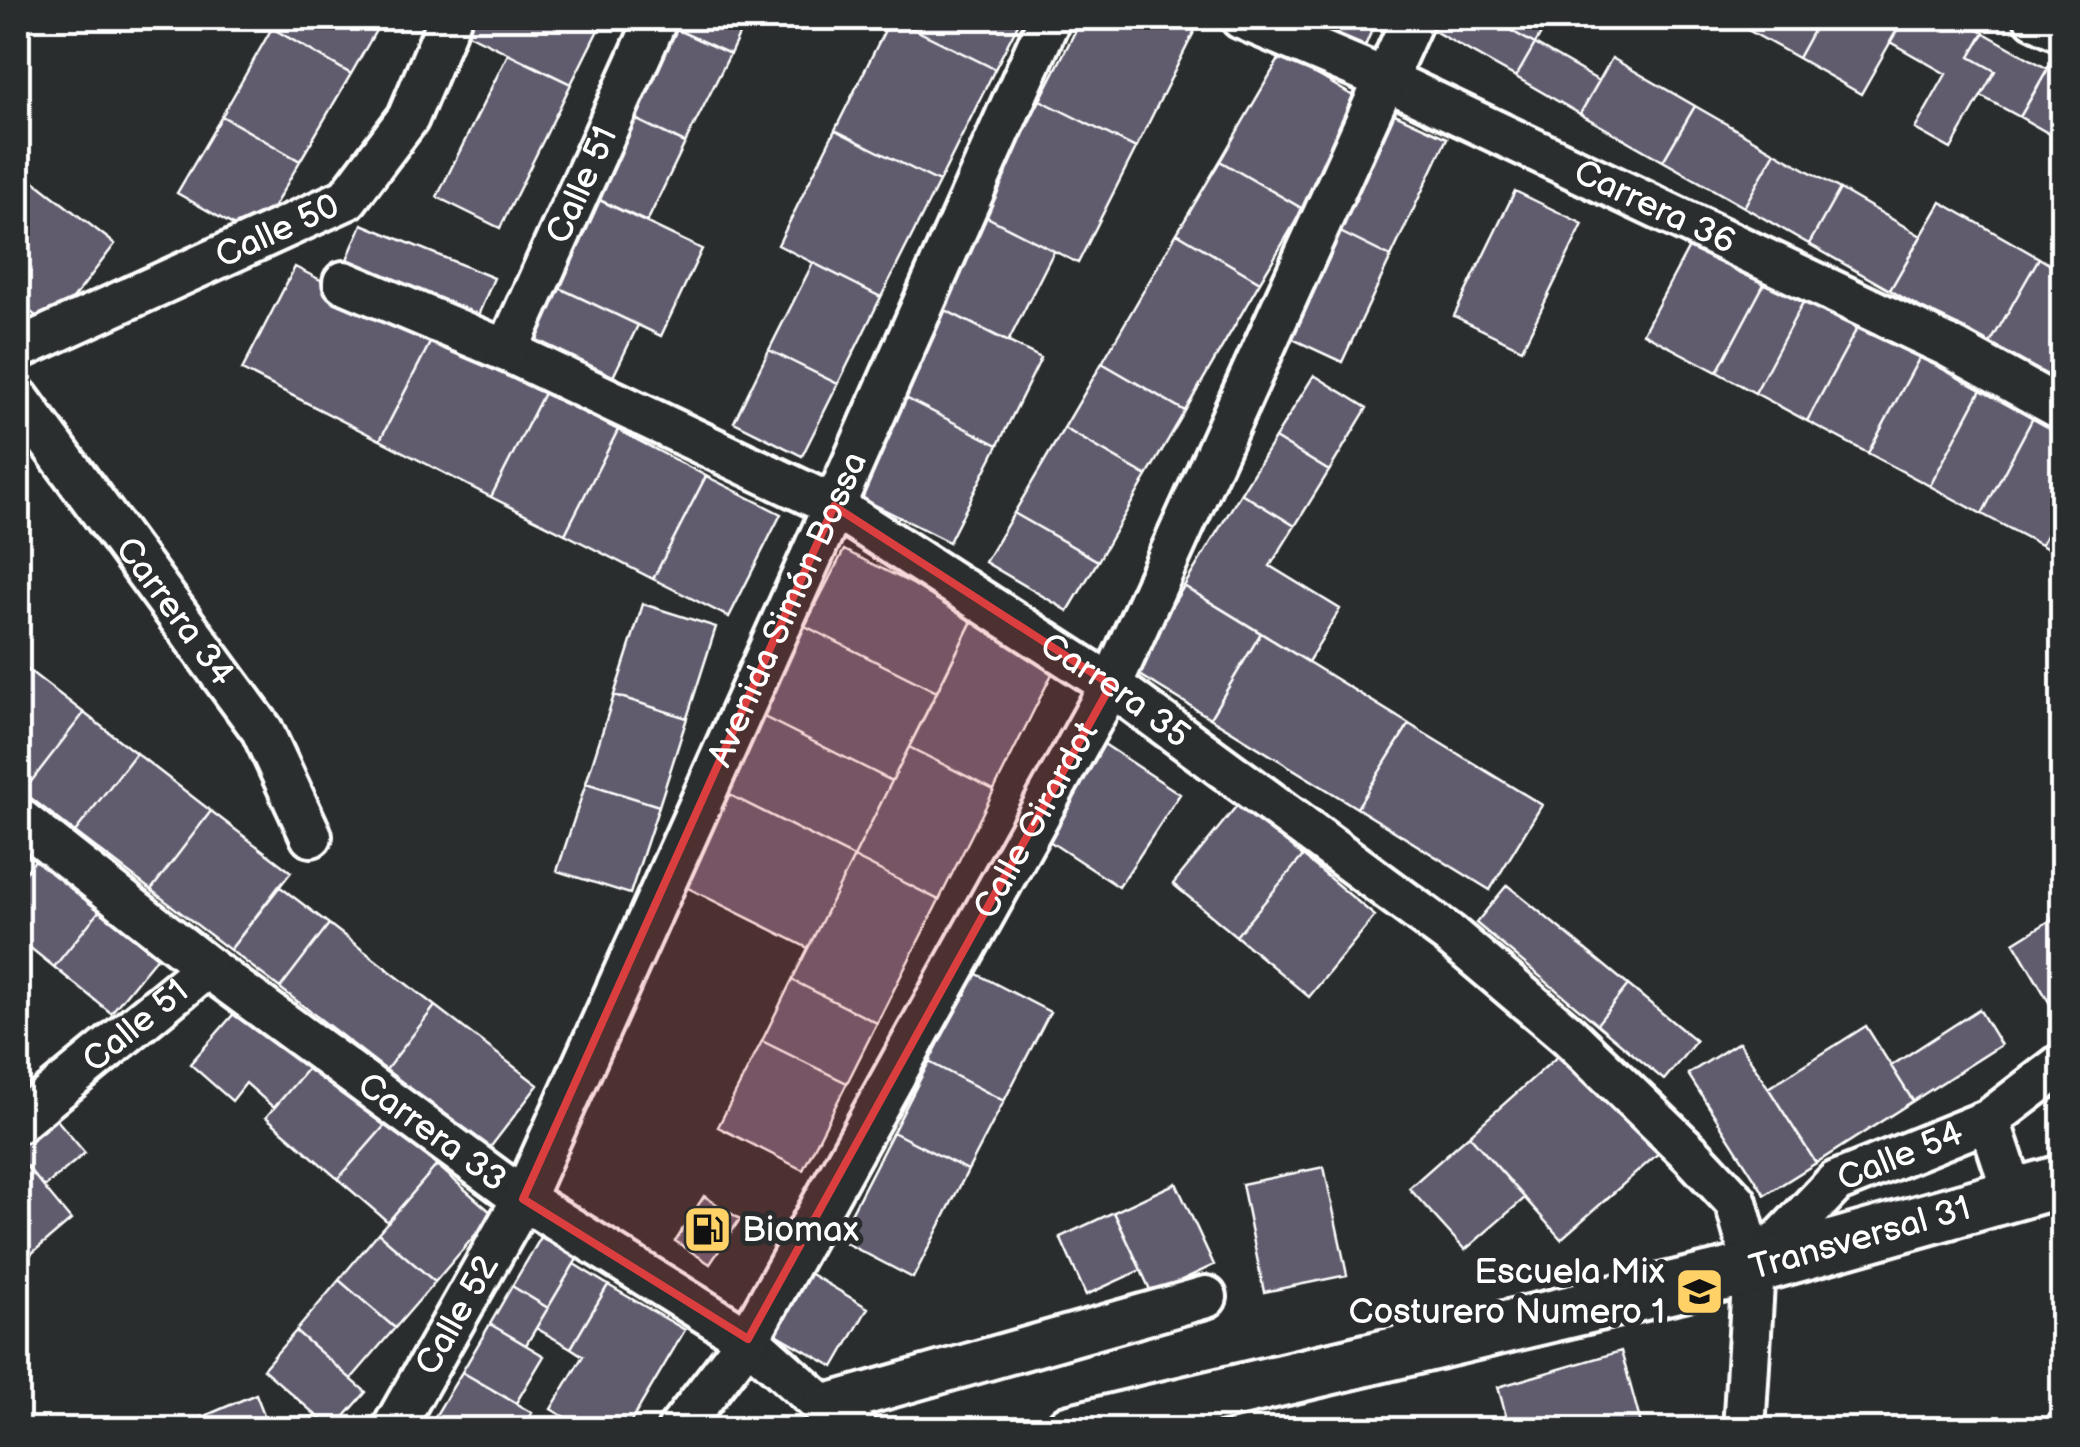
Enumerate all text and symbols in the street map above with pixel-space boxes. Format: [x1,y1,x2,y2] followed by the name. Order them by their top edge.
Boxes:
[537,120,627,250] street label: Calle 51
[1567,150,1743,264] street label: Carrera 36
[209,184,346,277] street label: Calle 50
[698,445,877,773] street label: Avenida Simón Bossa
[106,529,244,694] street label: Carrera 34
[1032,623,1198,757] street label: Carrera 35
[964,714,1108,926] street label: Calle Girardot
[74,970,197,1082] street label: Calle 51
[349,1063,515,1201] street label: Carrera 33
[1831,1111,1969,1201] street label: Calle 54
[1745,1186,1975,1290] street label: Transversal 31
[681,1204,733,1256] fuel station icon: Biomax
[742,1209,859,1252] place label: Biomax
[406,1247,508,1383] street label: Calle 52
[1349,1251,1665,1334] place label: Escuela Mix Costurero Numero 1
[1674,1266,1726,1318] school or university icon: Escuela Mix Costurero Numero 1

